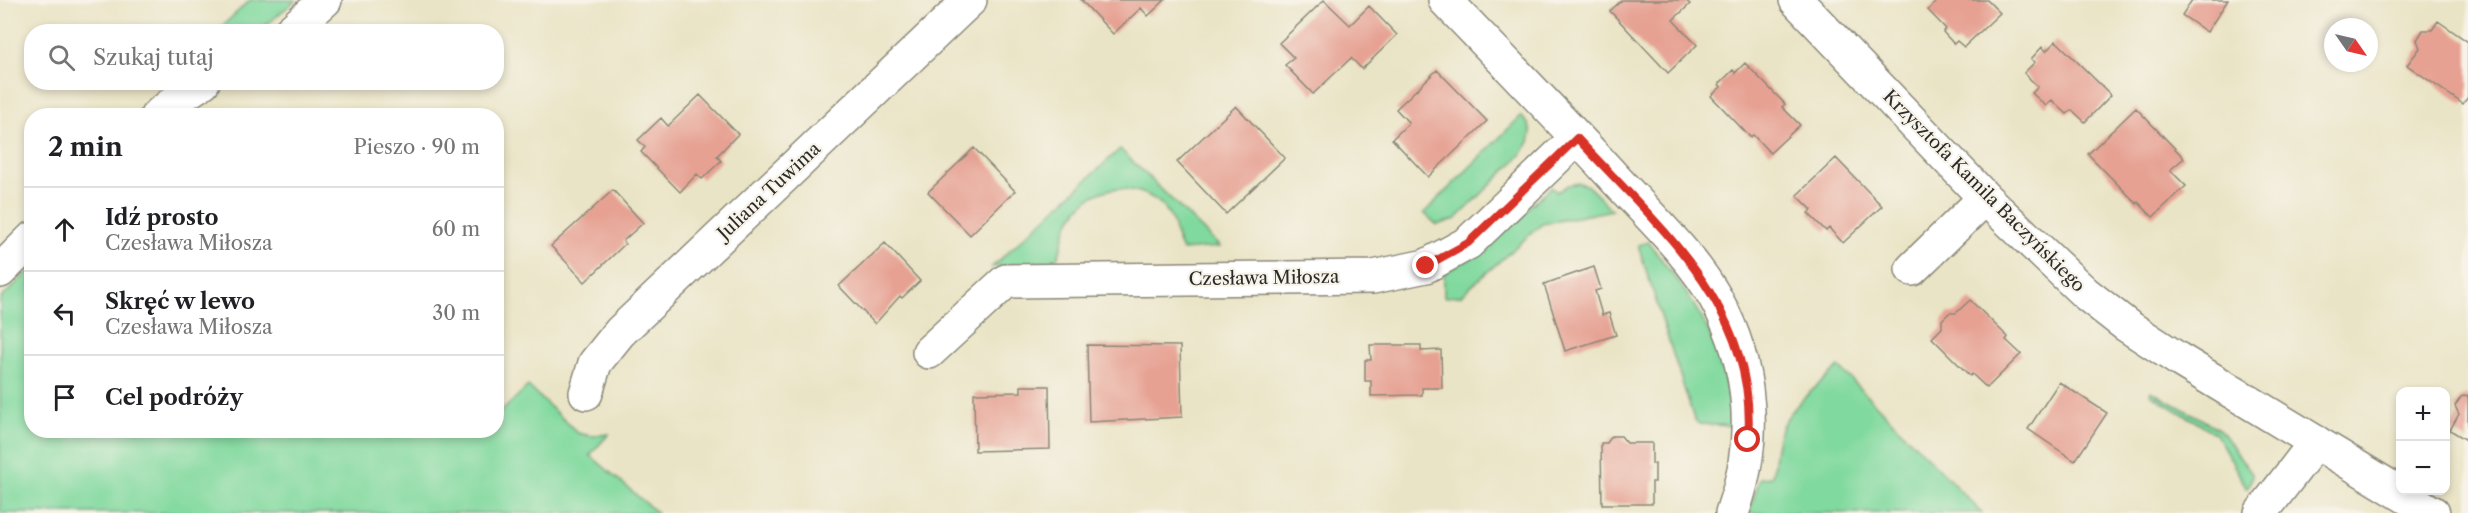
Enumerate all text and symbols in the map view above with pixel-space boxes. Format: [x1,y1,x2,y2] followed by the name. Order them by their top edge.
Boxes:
[2324,18,2378,72] north arrow
[24,24,504,90] search box
[45,41,78,74] icon: search
[93,44,214,71] text: Szukaj tutaj
[1878,85,2090,297] street label: Krzysztofa Kamila Baczyńskiego
[48,131,123,163] text: 2 min
[354,135,480,159] text: Pieszo · 90 m
[711,137,825,246] street label: Juliana Tuwima
[105,204,219,231] text: Idź prosto
[48,213,81,246] icon: ahead
[432,217,480,241] text: 60 m
[105,231,273,255] text: Czesława Miłosza
[1412,252,1438,278] route end
[1188,266,1340,290] street label: Czesława Miłosza
[105,288,255,315] text: Skręć w lewo
[48,297,81,330] icon: left
[432,301,480,325] text: 30 m
[105,315,273,339] text: Czesława Miłosza
[48,381,81,414] icon: arrive
[105,384,243,411] text: Cel podróży
[2396,387,2450,495] map controls
[2396,387,2450,441] button: +
[1734,426,1760,452] route start
[2396,441,2450,495] button: −

